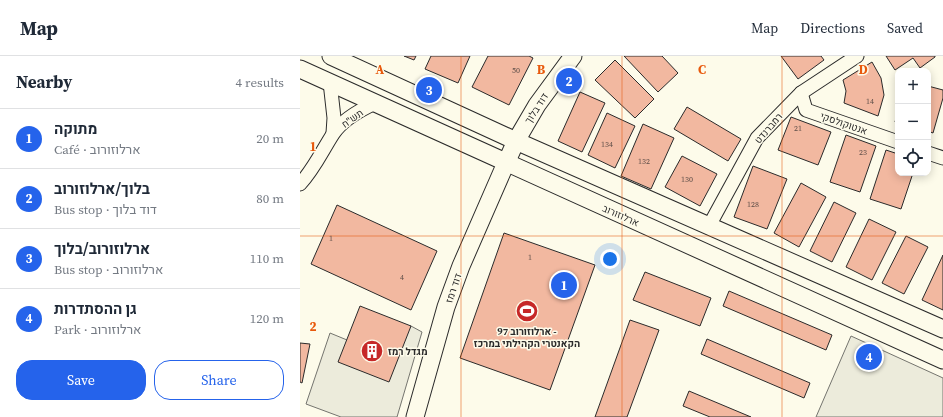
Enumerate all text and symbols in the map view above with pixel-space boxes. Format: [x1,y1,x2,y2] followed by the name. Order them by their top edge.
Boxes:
[20,15,58,41] text: Map
[751,18,778,38] text: Map
[800,18,865,38] text: Directions
[887,18,923,38] text: Saved
[376,61,385,78] text: A
[537,61,546,78] text: B
[698,61,706,78] text: C
[858,61,868,78] text: D
[512,65,520,76] house number: 50
[556,66,582,96] pin: 2
[895,68,931,176] map controls
[895,68,931,104] button: +
[16,70,72,94] text: Nearby
[236,74,284,91] text: 4 results
[416,75,442,105] pin: 3
[522,90,551,126] street label: דוד בלוך
[866,96,874,107] house number: 14
[895,104,931,140] button: −
[339,106,366,131] street label: תש"ח
[819,109,869,138] street label: אנטוקולסקי
[752,110,785,146] street label: רמברנדט
[54,118,97,139] text: מתוקה
[794,123,802,134] house number: 21
[25,130,33,147] text: 1
[256,130,284,147] text: 20 m
[309,138,317,155] text: 1
[601,139,613,150] house number: 134
[895,140,931,176] button: locate
[54,141,141,158] text: Café · ארלוזורוב
[859,147,867,158] house number: 23
[638,156,650,167] house number: 132
[681,174,693,185] house number: 130
[54,178,150,199] text: בלוך/ארלוזורוב
[25,190,33,207] text: 2
[256,190,284,207] text: 80 m
[747,199,759,210] house number: 128
[54,201,157,218] text: Bus stop · דוד בלוך
[600,202,641,229] street label: ארלוזורוב
[329,233,333,244] house number: 1
[54,238,150,259] text: ארלוזורוב/בלוך
[600,249,620,269] your location
[25,250,33,267] text: 3
[250,250,284,267] text: 110 m
[528,252,532,263] house number: 1
[54,261,163,278] text: Bus stop · ארלוזורוב
[551,270,577,300] pin: 1
[400,272,404,283] house number: 4
[442,272,465,305] street label: דוד רמז
[54,298,137,319] text: גן ההסתדרות
[514,298,540,324] sports icon: ארלוזורוב 97 - הקאנטרי הקהילתי במרכז
[25,310,33,327] text: 4
[250,310,284,327] text: 120 m
[309,318,317,335] text: 2
[54,321,141,338] text: Park · ארלוזורוב
[474,325,580,350] place label: ארלוזורוב 97 - הקאנטרי הקהילתי במרכז
[359,338,385,364] building icon: מגדל רמז
[856,342,882,372] pin: 4
[388,345,428,358] place label: מגדל רמז
[16,360,146,400] button: Save
[154,360,284,400] button: Share

